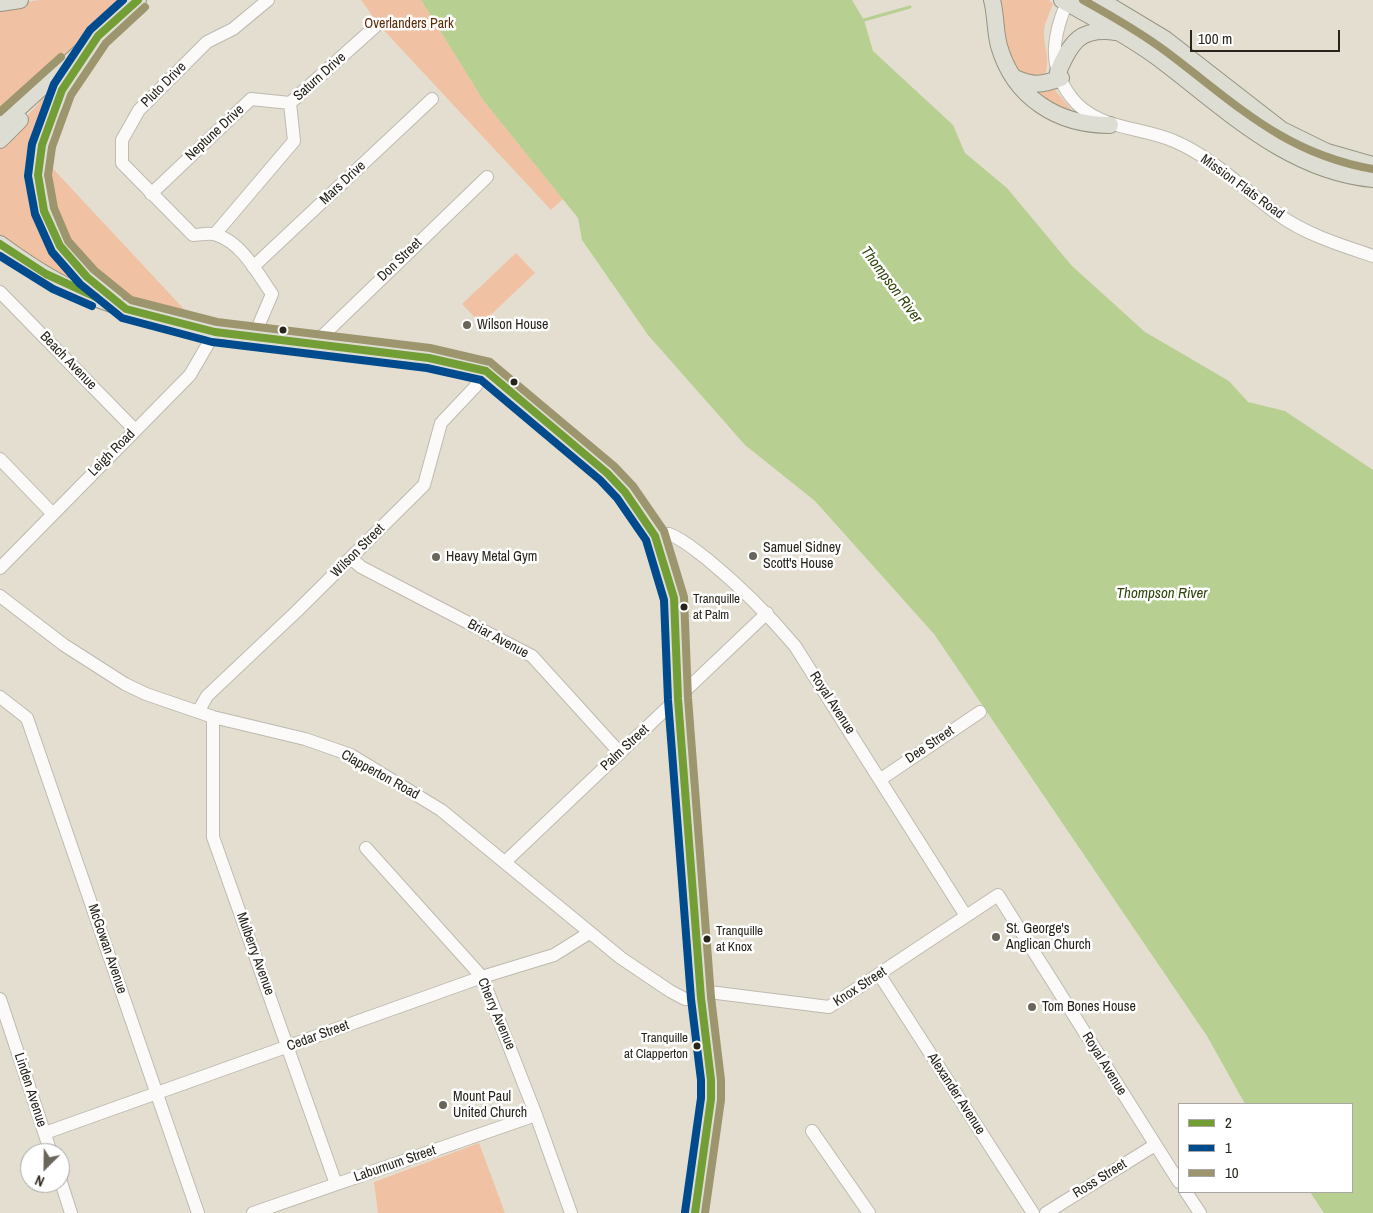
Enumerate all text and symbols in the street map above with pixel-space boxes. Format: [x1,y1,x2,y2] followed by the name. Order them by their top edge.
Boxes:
[364,16,454,32] park label: Overlanders Park
[1193,20,1343,52] scale bar
[1198,28,1232,49] text: 100 m
[290,49,350,105] street label: Saturn Drive
[138,59,190,111] street label: Pluto Drive
[182,102,248,164] street label: Neptune Drive
[1197,151,1287,223] street label: Mission Flats Road
[317,158,369,208] street label: Mars Drive
[374,235,426,285] street label: Don Street
[856,243,926,327] water label: Thompson River
[477,317,548,333] place label: Wilson House
[461,319,473,331] marker: Wilson House
[278,325,288,335] unlabelled marker
[36,328,100,394] street label: Beach Avenue
[509,377,519,387] unlabelled marker
[85,426,139,480] street label: Leigh Road
[328,521,388,581] street label: Wilson Street
[763,540,841,572] place label: Samuel Sidney Scott's House
[446,549,537,565] place label: Heavy Metal Gym
[747,550,759,562] marker: Samuel Sidney Scott's House
[430,551,442,563] marker: Heavy Metal Gym
[1117,585,1207,603] water label: Thompson River
[693,592,740,623] place label: Tranquille at Palm
[679,602,689,612] marker: Tranquille at Palm
[465,616,531,662] street label: Briar Avenue
[806,669,858,737] street label: Royal Avenue
[597,721,653,775] street label: Palm Street
[903,723,957,767] street label: Dee Street
[338,747,422,803] street label: Clapperton Road
[84,902,130,996] street label: McGowan Avenue
[232,910,278,998] street label: Mulberry Avenue
[1006,921,1091,954] place label: St. George's Anglican Church
[716,924,763,955] place label: Tranquille at Knox
[990,931,1002,943] marker: St. George's Anglican Church
[702,934,712,944] marker: Tranquille at Knox
[830,964,890,1010] street label: Knox Street
[473,976,519,1052] street label: Cherry Avenue
[1042,999,1136,1015] place label: Tom Bones House
[1026,1001,1038,1013] marker: Tom Bones House
[285,1017,351,1055] street label: Cedar Street
[1078,1029,1130,1099] street label: Royal Avenue
[624,1031,688,1062] place label: Tranquille at Clapperton
[692,1041,702,1051] marker: Tranquille at Clapperton
[923,1050,989,1138] street label: Alexander Avenue
[10,1051,50,1129] street label: Linden Avenue
[453,1089,527,1122] place label: Mount Paul United Church
[437,1099,449,1111] marker: Mount Paul United Church
[1178,1103,1353,1193] legend
[1225,1112,1232,1133] text: 2
[1225,1137,1232,1158] text: 1
[352,1142,438,1186] street label: Laburnum Street
[20,1143,70,1193] north arrow
[1070,1156,1130,1202] street label: Ross Street
[1225,1162,1239,1183] text: 10
[32,1171,47,1191] text: N

